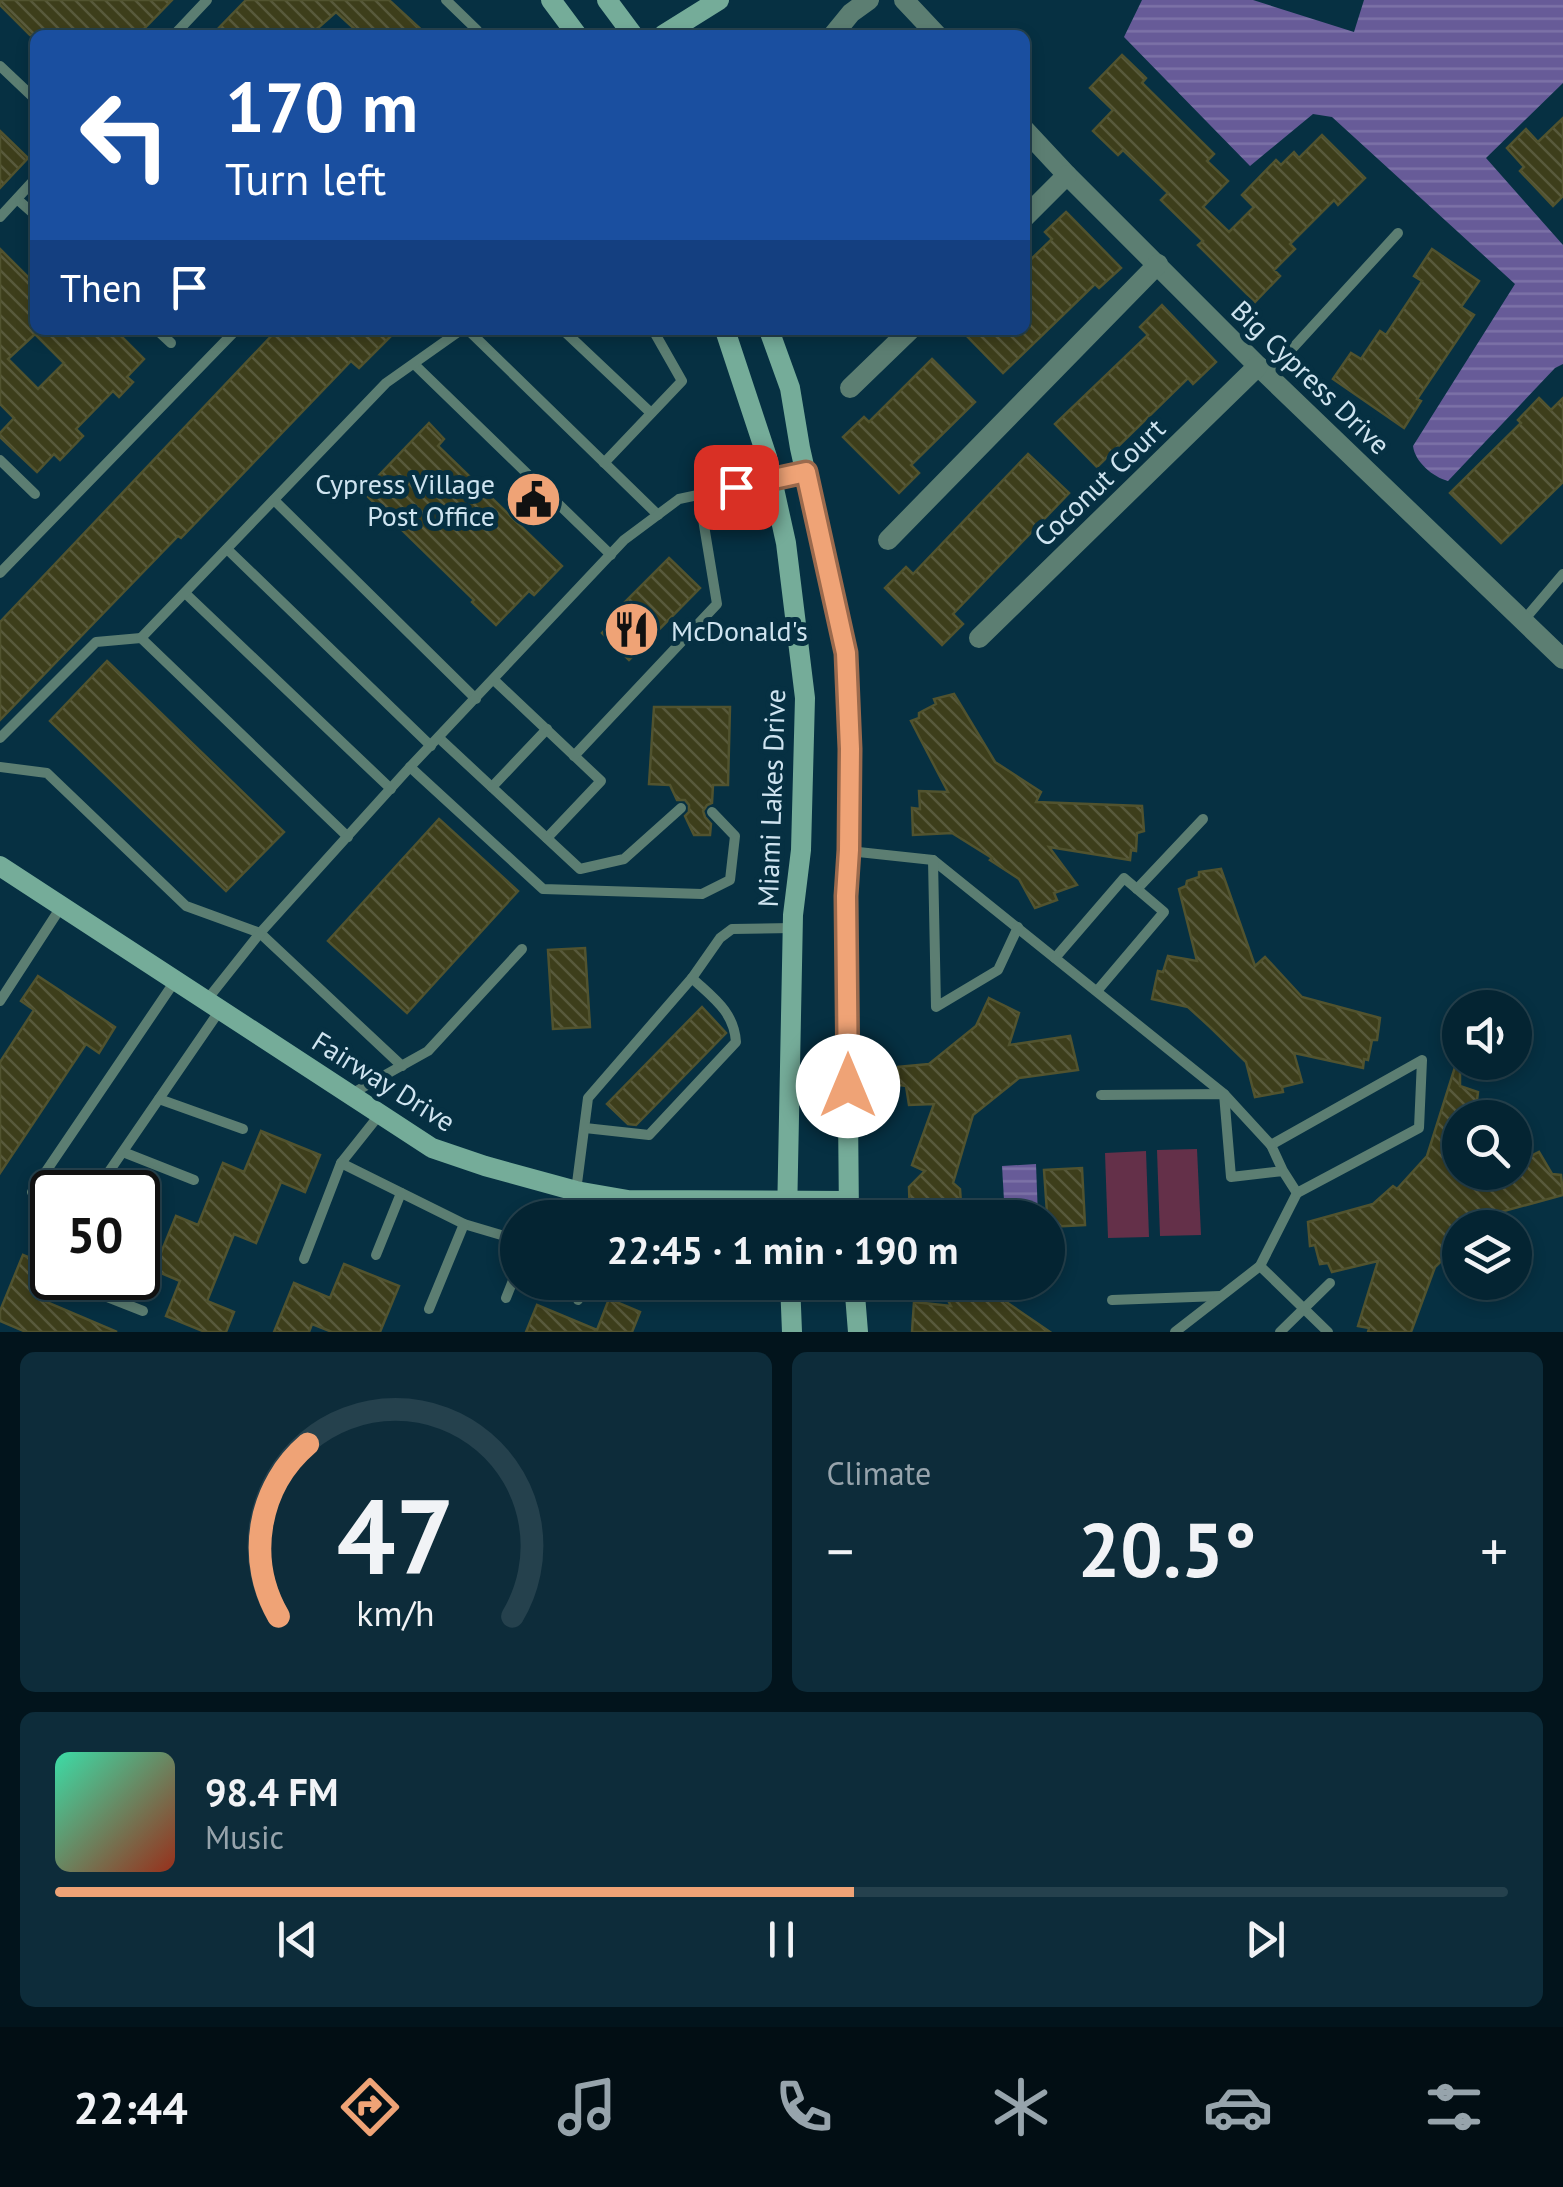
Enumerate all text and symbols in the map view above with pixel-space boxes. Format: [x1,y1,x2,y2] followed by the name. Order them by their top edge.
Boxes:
[225,61,418,151] text: 170 m
[60,70,190,200] icon: left
[225,149,386,207] text: Turn left
[162,260,217,315] icon: arrive
[60,263,142,312] text: Then
[1224,292,1398,462] street label: Big Cypress Drive
[1025,410,1173,554] street label: Coconut Court
[694,445,779,530] pin
[709,460,764,515] icon: arrive
[315,465,495,534] place label: Cypress Village Post Office
[504,469,564,529] public building icon: Cypress Village Post Office
[602,600,662,660] restaurant icon: McDonald's
[671,612,808,649] place label: McDonald's
[749,688,793,908] street label: Miami Lakes Drive
[1442,990,1532,1300] map controls
[1442,990,1532,1080] button: sound
[305,1022,463,1140] street label: Fairway Drive
[796,1034,900,1138] position arrow
[1442,1100,1532,1190] button: search
[30,1170,160,1300] speed limit sign: 50
[1442,1210,1532,1300] button: layers
[607,1225,958,1274] text: 22:45 · 1 min · 190 m
[827,1452,931,1494] text: Climate
[337,1468,455,1603] text: 47
[1078,1501,1257,1598] text: 20.5°
[827,1515,854,1586] text: −
[1480,1515,1508,1586] text: +
[357,1590,435,1636] text: km/h
[205,1767,338,1816] text: 98.4 FM
[205,1816,284,1858] text: Music
[270,1912,325,1967] icon: previous
[754,1912,809,1967] icon: pause
[1238,1912,1293,1967] icon: next
[335,2072,405,2142] icon: directions
[552,2072,622,2142] icon: music
[769,2072,839,2142] icon: phone
[986,2072,1056,2142] icon: climate
[1203,2072,1273,2142] icon: car
[1419,2072,1489,2142] icon: filters
[73,2078,188,2136] text: 22:44

